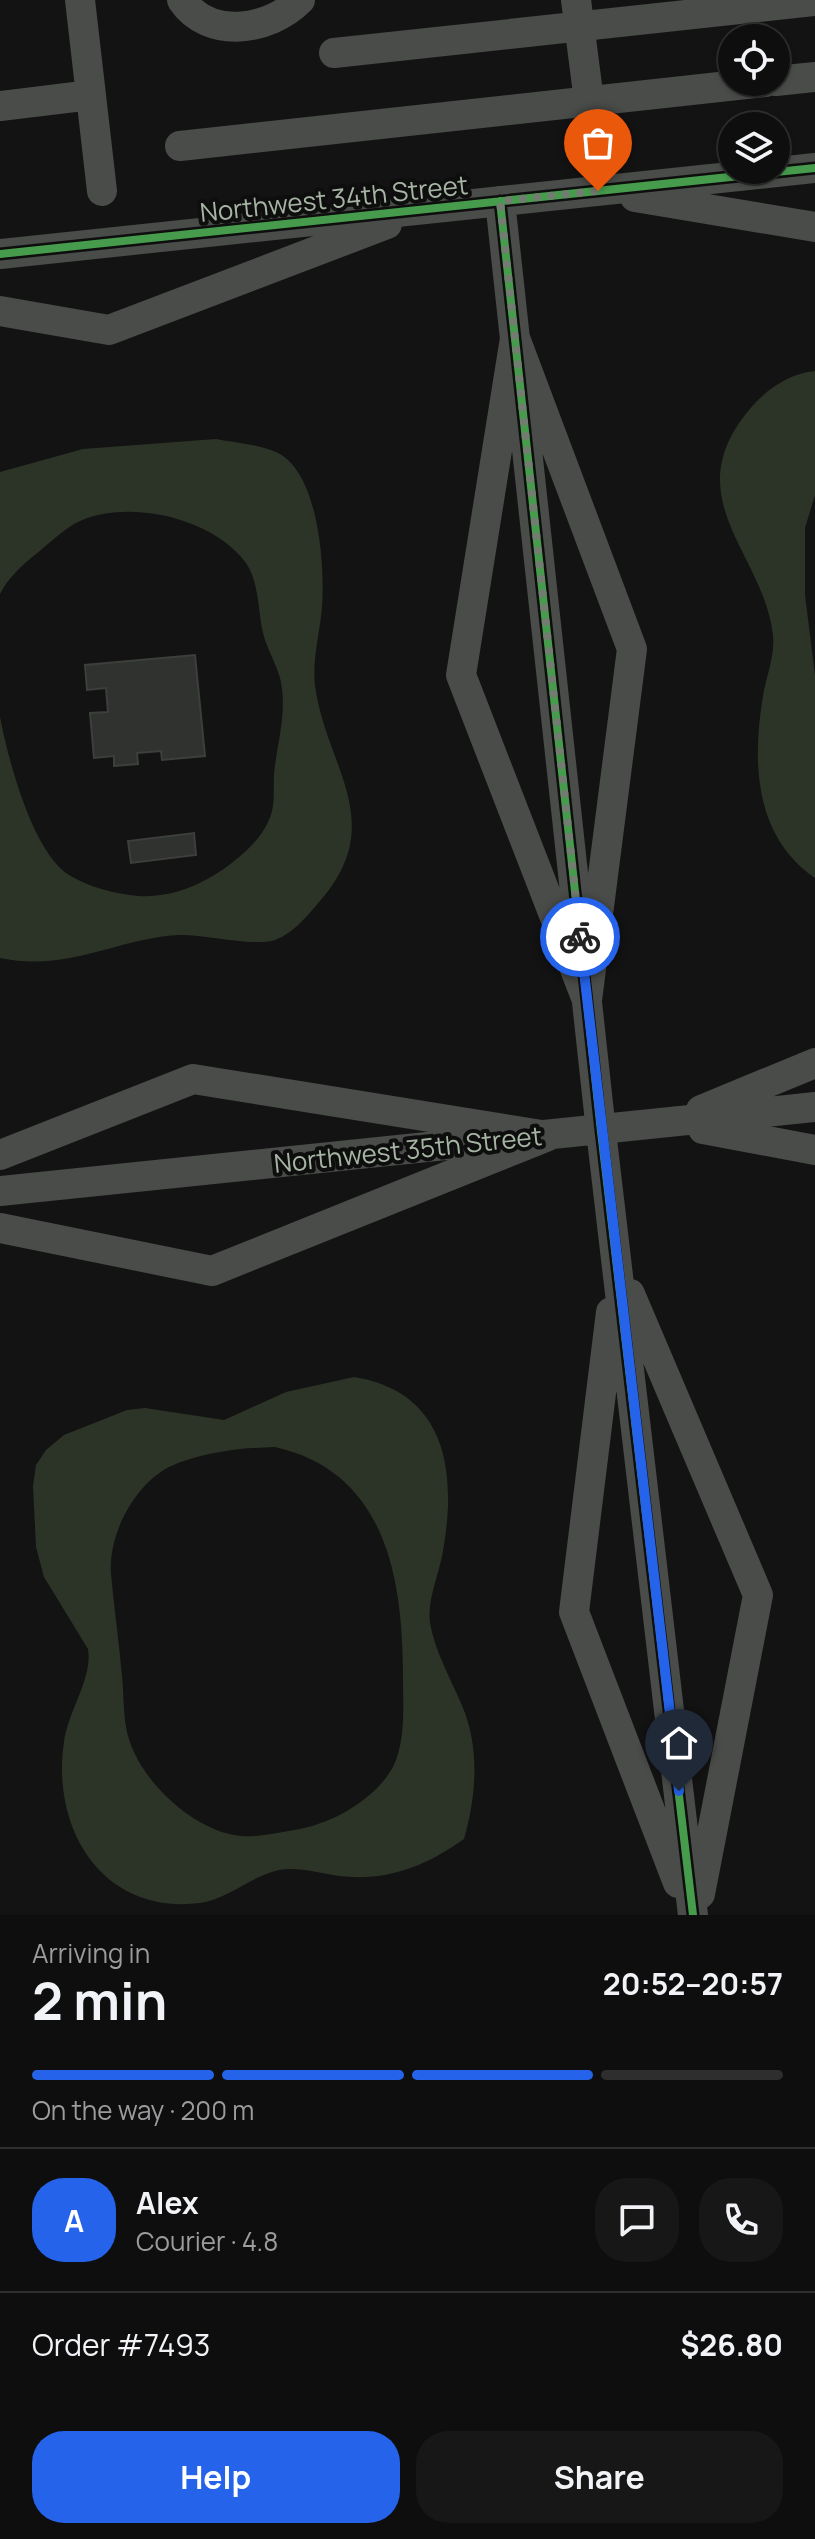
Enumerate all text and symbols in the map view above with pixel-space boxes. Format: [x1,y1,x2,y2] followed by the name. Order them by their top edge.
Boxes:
[718,24,790,184] map controls
[718,24,790,96] button: locate
[564,109,632,191] pin
[718,112,790,184] button: layers
[576,121,620,165] icon: bag
[198,166,470,230] street label: Northwest 34th Street
[540,897,620,977] courier
[558,915,602,959] icon: bike
[272,1117,544,1181] street label: Northwest 35th Street
[645,1709,713,1791] pin
[657,1721,701,1765] icon: home
[32,1935,150,1971] text: Arriving in
[603,1963,783,2004] text: 20:52–20:57
[32,1965,167,2036] text: 2 min
[32,2092,254,2128] text: On the way · 200 m
[595,2178,679,2262] button: chat
[699,2178,783,2262] button: phone
[136,2182,199,2223] text: Alex
[64,2200,84,2241] text: A
[136,2223,278,2259] text: Courier · 4.8
[32,2324,210,2365] text: Order #7493
[680,2324,783,2365] text: $26.80
[32,2431,400,2523] button: Help
[416,2431,783,2523] button: Share

